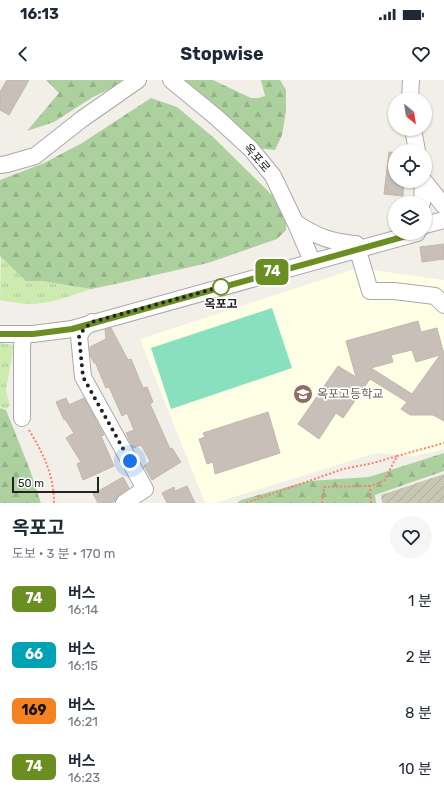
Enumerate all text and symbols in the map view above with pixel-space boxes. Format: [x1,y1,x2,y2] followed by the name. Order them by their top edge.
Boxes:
[20,5,59,23] text: 16:13
[12,43,34,65] icon: back
[180,43,264,65] text: Stopwise
[410,43,432,65] icon: heart
[388,92,432,136] north arrow
[388,92,432,240] map controls
[241,141,273,175] street label: 옥포로
[388,144,432,188] button: locate
[388,196,432,240] button: layers
[254,259,290,285] line badge: 74
[263,263,281,280] text: 74
[212,278,230,296] marker: 옥포고
[204,297,238,311] place label: 옥포고
[292,383,314,405] school or university icon: 옥포고등학교
[317,387,383,401] place label: 옥포고등학교
[120,451,140,471] your location
[12,475,99,494] scale bar
[18,477,44,490] text: 50 m
[12,516,64,539] text: 옥포고
[390,516,432,558] button: heart
[12,546,115,561] text: 도보 · 3 분 · 170 m
[68,584,96,602] text: 버스
[25,590,43,607] text: 74
[408,592,432,610] text: 1 분
[68,602,98,617] text: 16:14
[68,640,96,658] text: 버스
[25,646,43,663] text: 66
[406,648,432,666] text: 2 분
[68,658,98,673] text: 16:15
[68,696,96,714] text: 버스
[21,702,47,719] text: 169
[405,704,432,722] text: 8 분
[68,714,98,729] text: 16:21
[68,752,96,770] text: 버스
[25,758,43,775] text: 74
[399,760,432,778] text: 10 분
[68,770,100,785] text: 16:23

